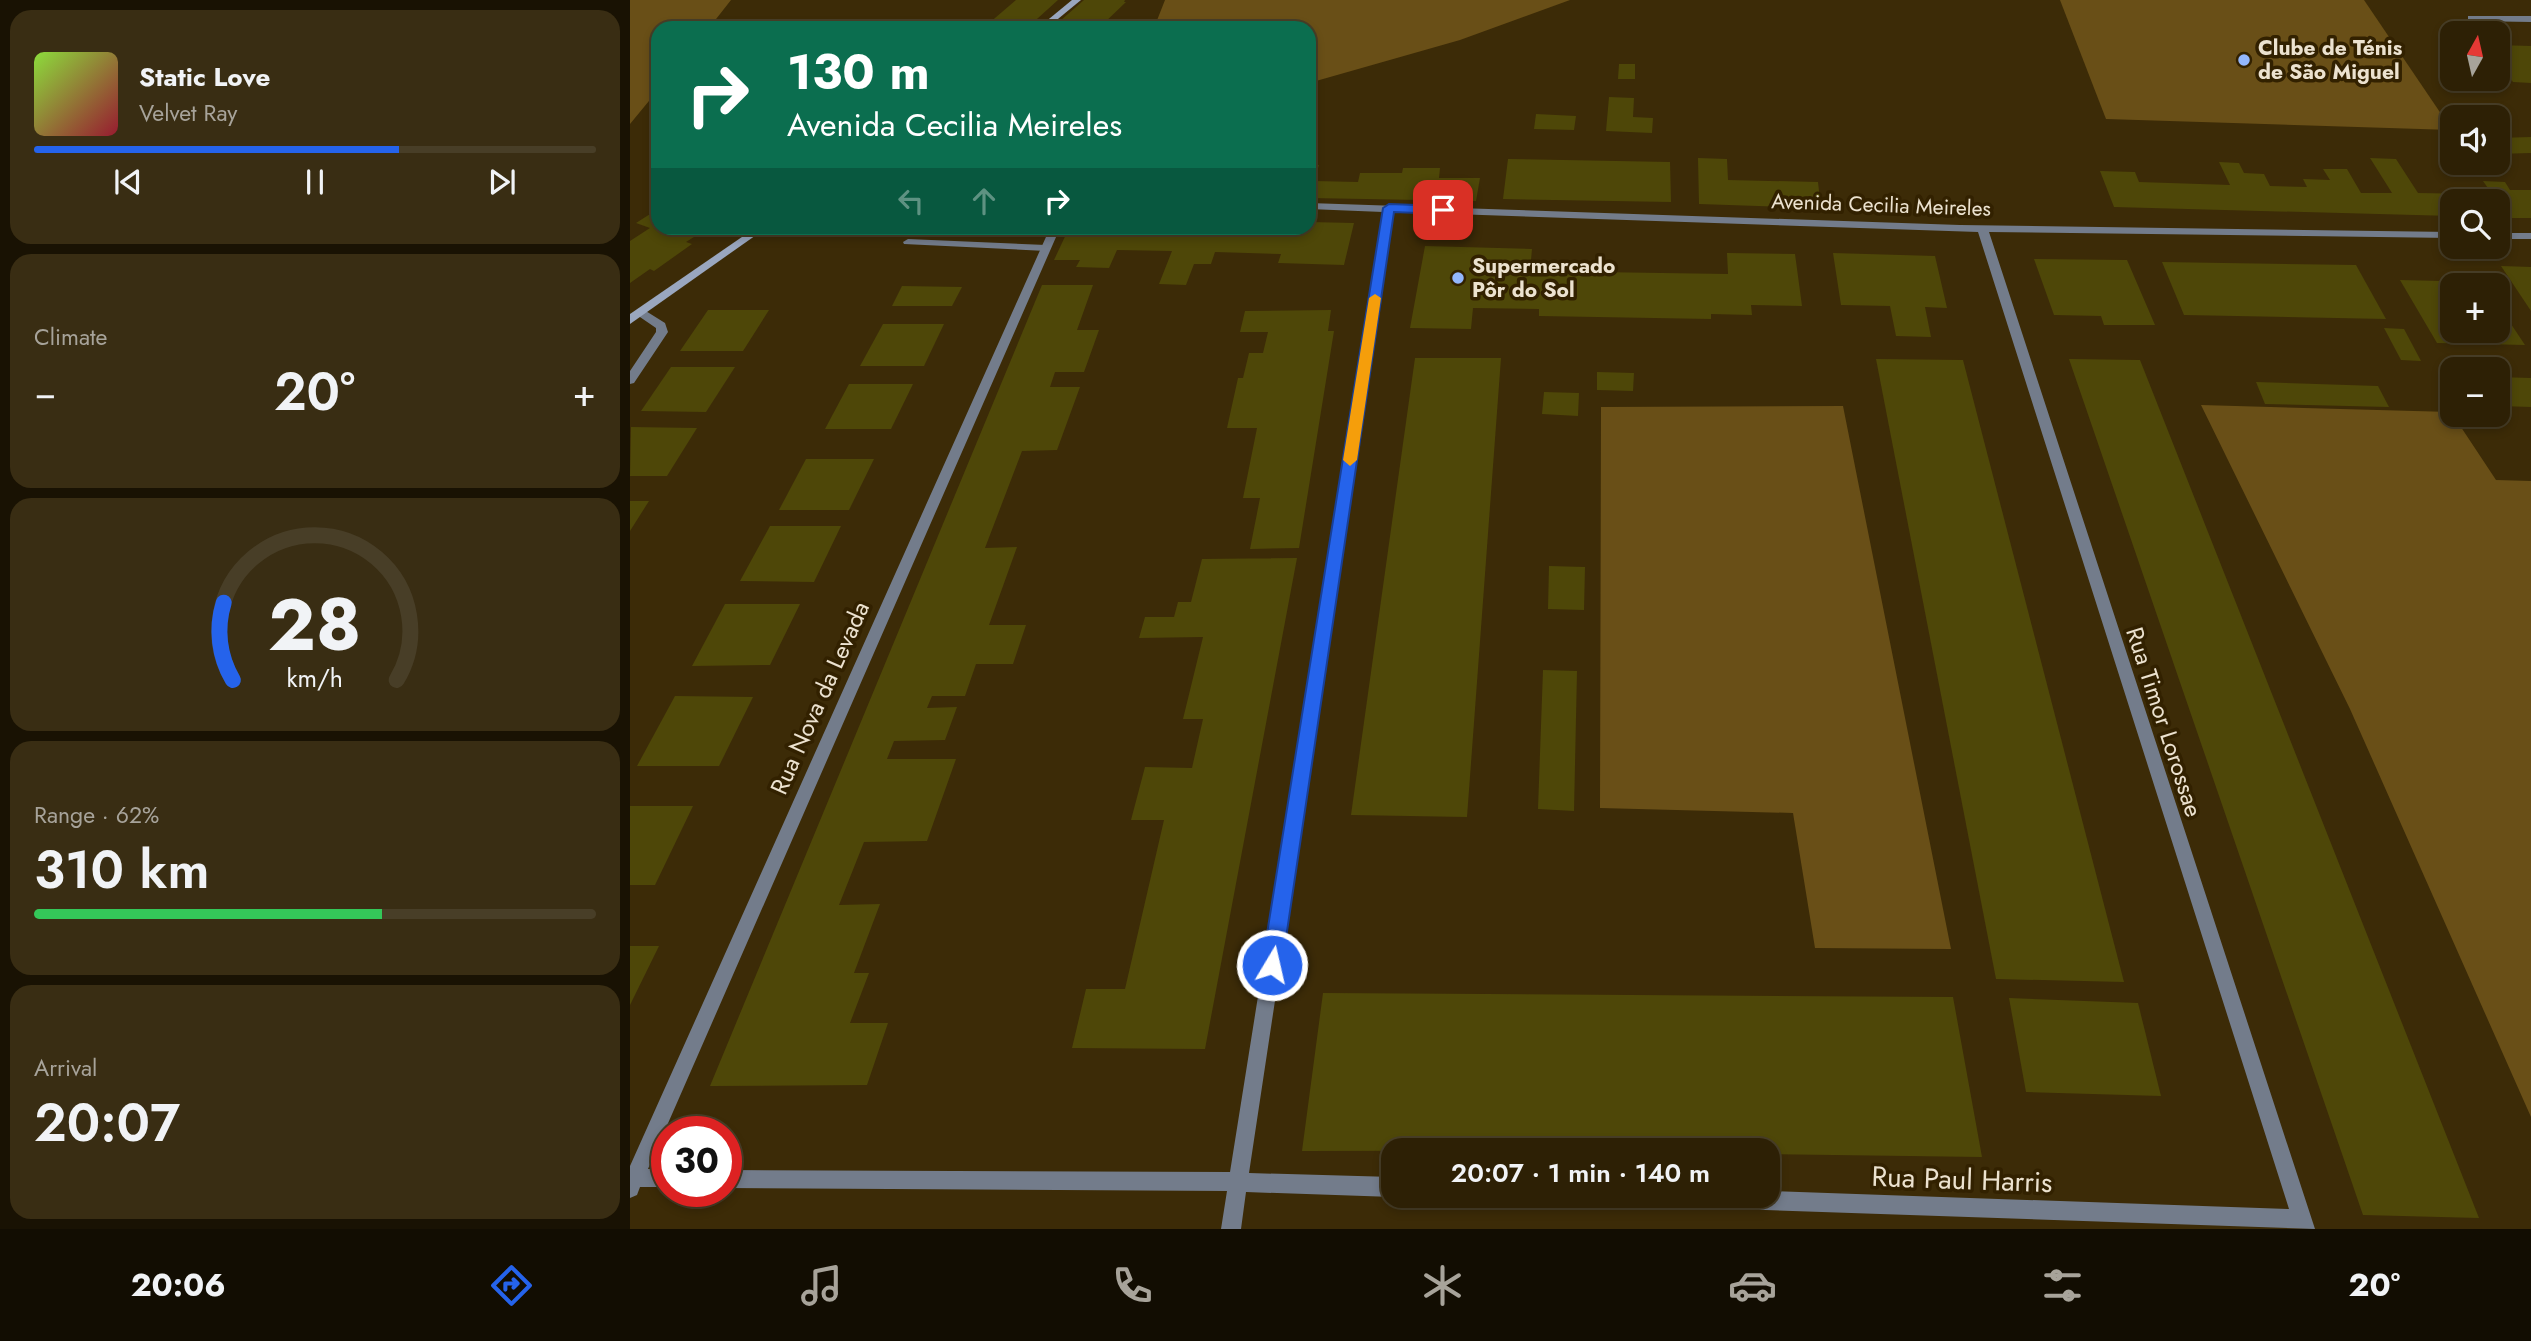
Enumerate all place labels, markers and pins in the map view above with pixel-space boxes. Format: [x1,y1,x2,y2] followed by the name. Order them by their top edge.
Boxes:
[2258,33,2403,87] place label: Clube de Ténis de São Miguel
[2236,52,2252,68] marker: Clube de Ténis de São Miguel
[1413,180,1473,240] pin
[1472,251,1615,305] place label: Supermercado Pôr do Sol
[1450,270,1466,286] marker: Supermercado Pôr do Sol

